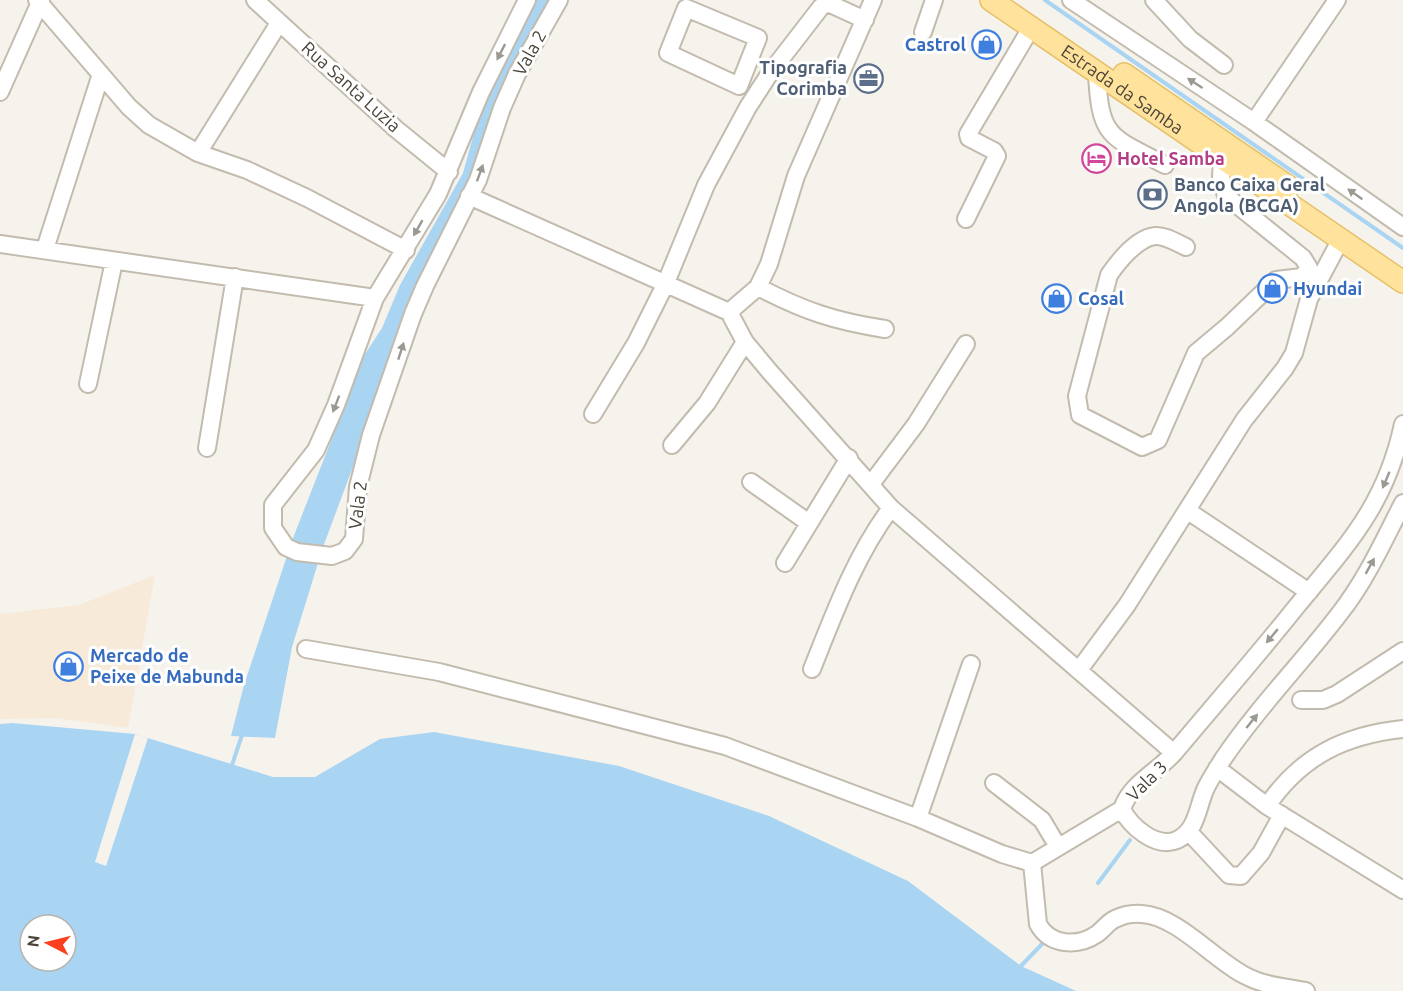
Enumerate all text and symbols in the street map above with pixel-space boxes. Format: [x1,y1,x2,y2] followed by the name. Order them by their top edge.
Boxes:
[509,26,550,79] street label: Vala 2
[971,29,1003,61] shop icon: Castrol
[905,34,967,54] place label: Castrol
[298,37,405,136] street label: Rua Santa Luzia
[1058,40,1187,138] street label: Estrada da Samba
[496,44,506,61] one-way arrow
[759,57,847,98] place label: Tipografia Corimba
[852,62,884,94] office icon: Tipografia Corimba
[1186,77,1203,88] one-way arrow
[1080,143,1112,175] hotel icon: Hotel Samba
[1117,148,1225,168] place label: Hotel Samba
[475,164,485,182] one-way arrow
[1174,174,1326,216] place label: Banco Caixa Geral Angola (BCGA)
[1137,179,1169,211] bank icon: Banco Caixa Geral Angola (BCGA)
[1347,188,1363,200] one-way arrow
[413,220,424,236] one-way arrow
[1256,273,1288,305] shop icon: Hyundai
[1293,278,1362,298] place label: Hyundai
[1041,283,1073,315] shop icon: Cosal
[1078,288,1124,308] place label: Cosal
[396,342,406,360] one-way arrow
[331,395,340,413] one-way arrow
[1381,471,1391,489] one-way arrow
[344,480,370,530] street label: Vala 2
[1364,558,1374,575] one-way arrow
[1266,629,1279,644] one-way arrow
[90,645,244,686] place label: Mercado de Peixe de Mabunda
[53,650,85,682] shop icon: Mercado de Peixe de Mabunda
[1245,713,1258,729] one-way arrow
[1122,756,1171,805] street label: Vala 3
[18,913,78,973] north arrow
[23,934,43,948] text: N

